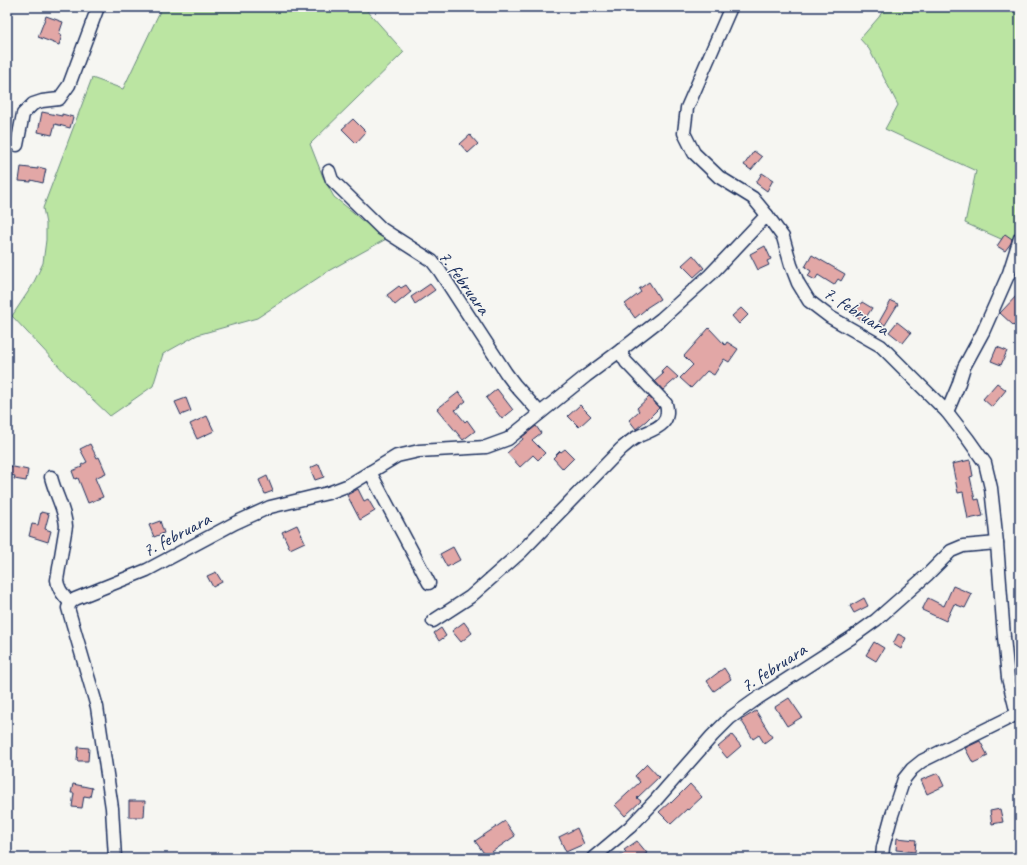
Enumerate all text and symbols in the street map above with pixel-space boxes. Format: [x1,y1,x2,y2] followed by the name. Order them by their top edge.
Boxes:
[433,246,497,321] street label: 7. februara
[819,281,895,342] street label: 7. februara
[138,506,216,563] street label: 7. februara
[736,637,812,698] street label: 7. februara

